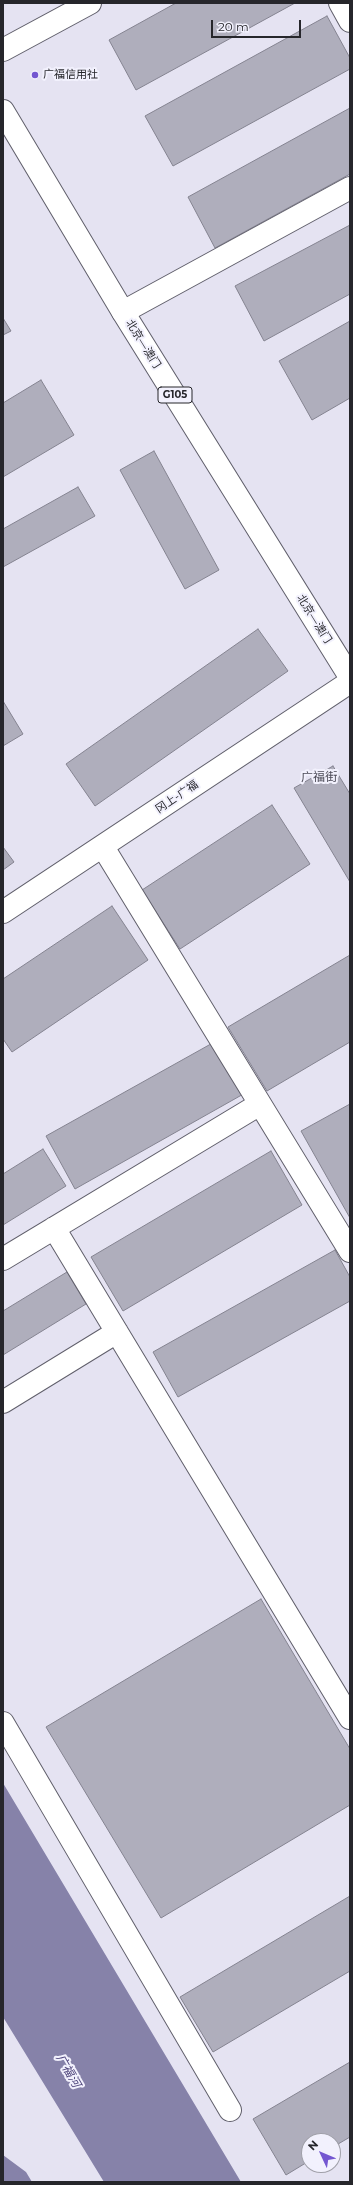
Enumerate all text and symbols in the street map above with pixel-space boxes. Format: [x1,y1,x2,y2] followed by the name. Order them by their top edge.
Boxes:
[213,12,303,38] scale bar
[218,19,249,34] text: 20 m
[43,68,98,82] place label: 广福信用社
[30,70,40,80] marker: 广福信用社
[123,317,163,371] street label: 北京—澳门
[158,387,192,403] road number: G105
[294,592,334,646] street label: 北京—澳门
[301,770,337,784] district label: 广福街
[153,778,201,816] street label: 冈上-广福
[53,2052,83,2090] water label: 广福河
[301,2133,341,2173] north arrow
[305,2137,321,2153] text: N

